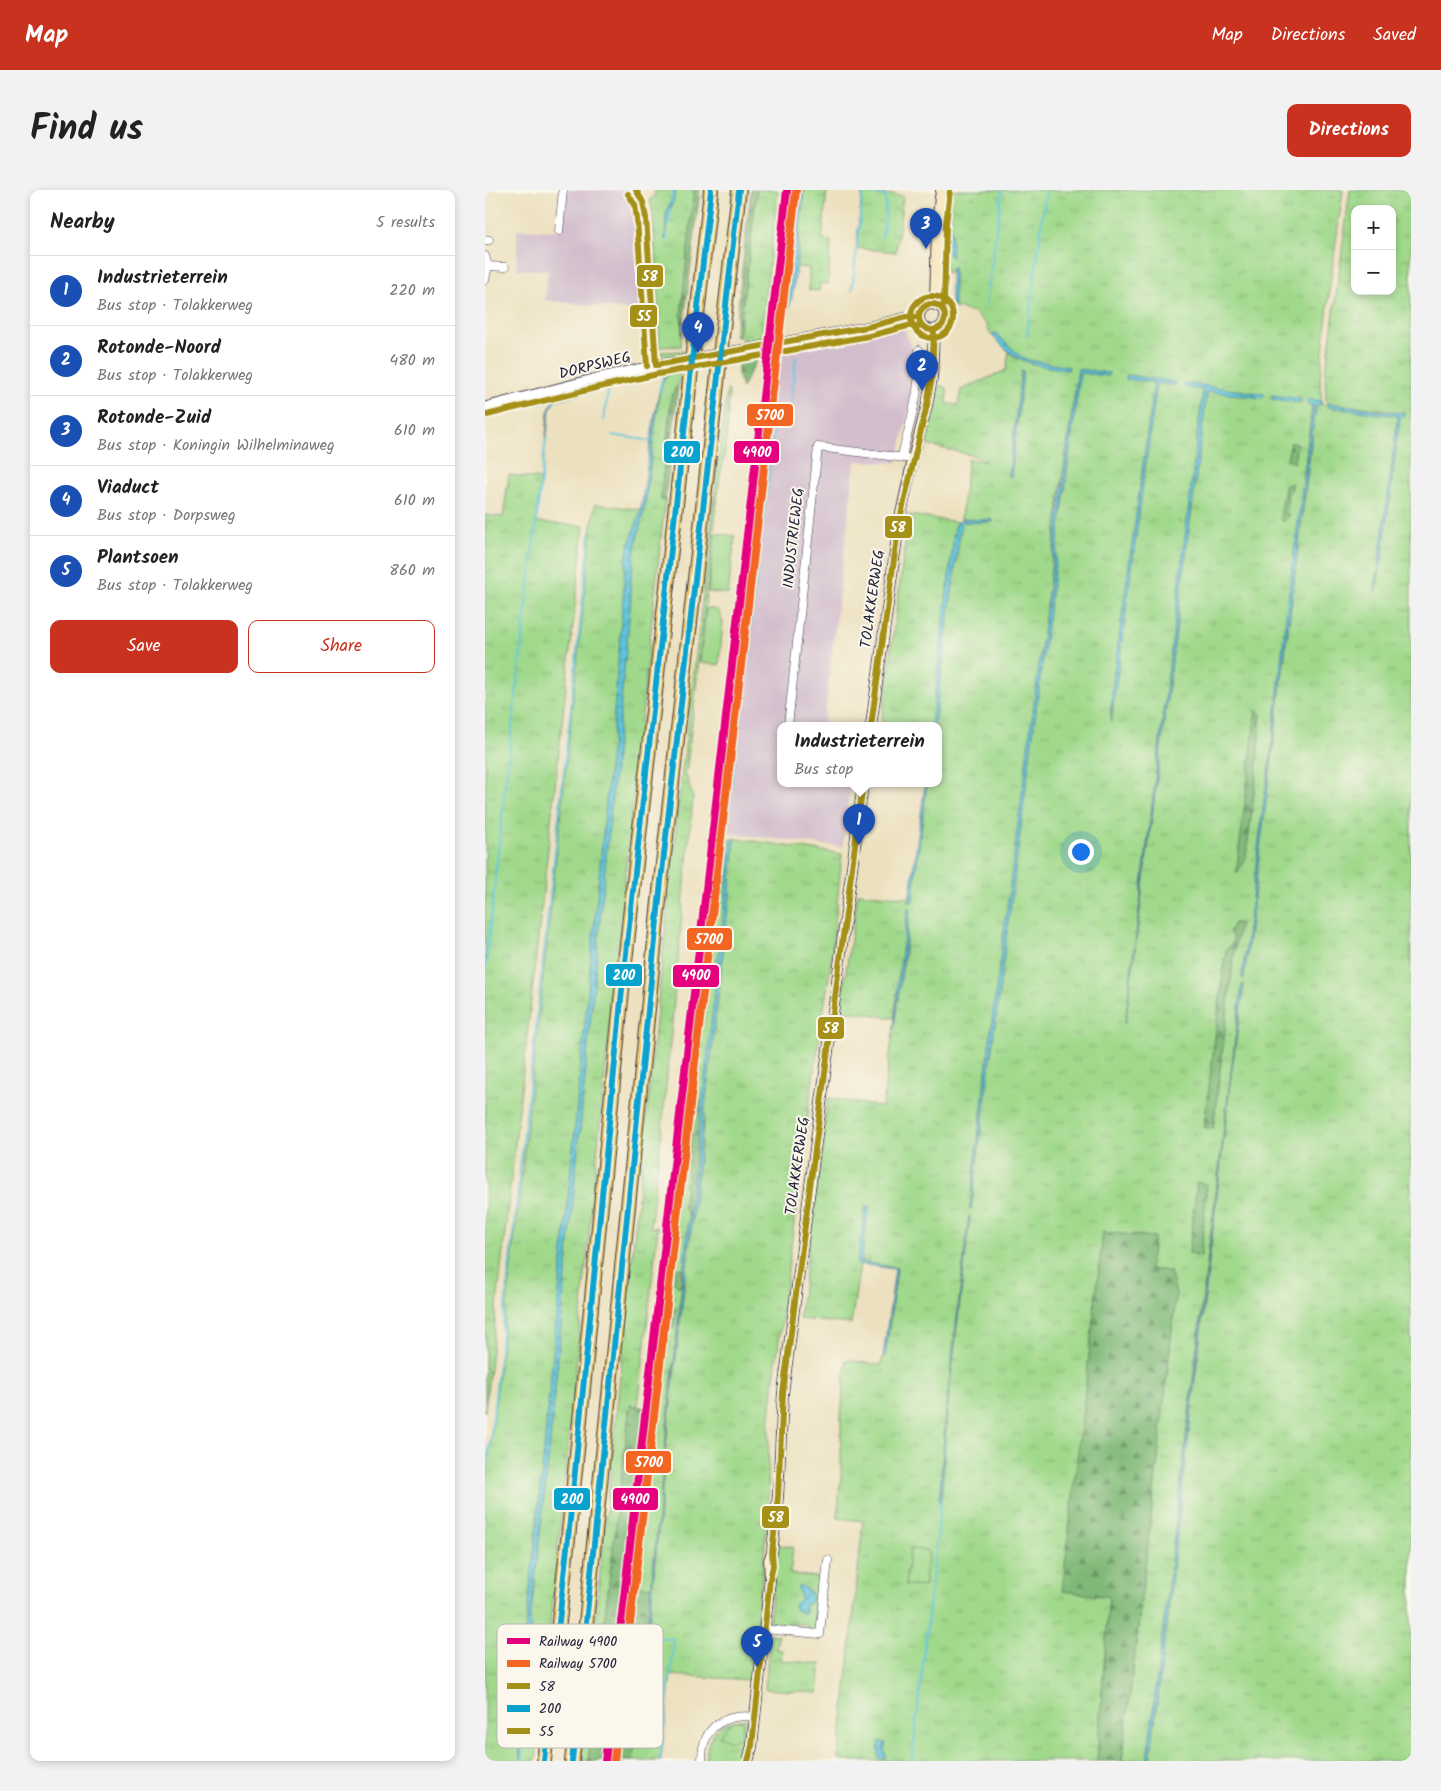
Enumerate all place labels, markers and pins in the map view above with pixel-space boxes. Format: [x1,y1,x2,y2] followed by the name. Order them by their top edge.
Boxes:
[910,208,942,249] pin: 3
[682,312,714,353] pin: 4
[906,350,938,391] pin: 2
[843,804,875,845] pin: 1
[741,1626,773,1667] pin: 5

